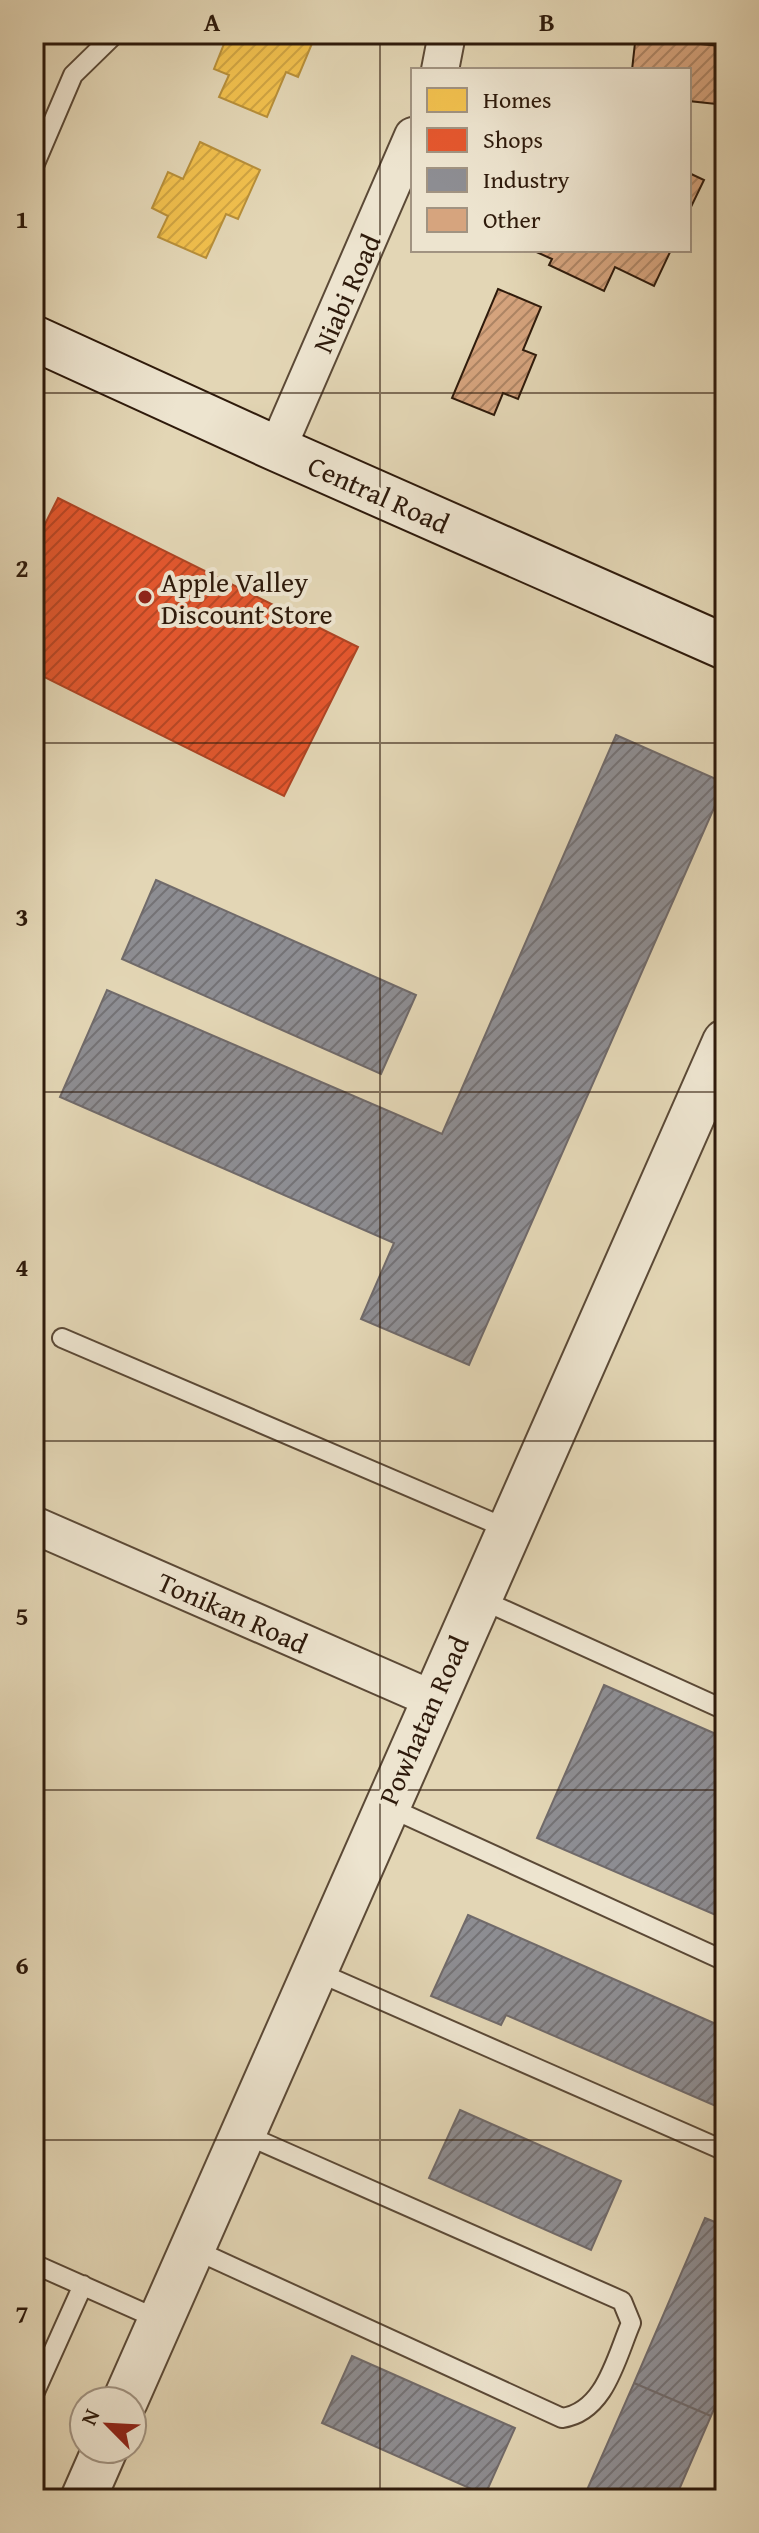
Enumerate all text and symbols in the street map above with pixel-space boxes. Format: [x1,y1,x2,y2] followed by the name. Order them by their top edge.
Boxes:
[204,2,221,41] text: A
[539,2,555,41] text: B
[411,68,691,252] legend
[483,82,552,117] text: Homes
[483,122,543,157] text: Shops
[483,162,570,197] text: Industry
[15,199,29,238] text: 1
[483,202,541,237] text: Other
[302,227,390,359] street label: Niabi Road
[302,445,456,543] street label: Central Road
[15,548,29,587] text: 2
[161,561,333,634] place label: Apple Valley Discount Store
[136,588,154,606] marker: Apple Valley Discount Store
[15,897,29,936] text: 3
[15,1247,29,1286] text: 4
[151,1561,315,1663] street label: Tonikan Road
[15,1596,29,1635] text: 5
[367,1629,479,1811] street label: Powhatan Road
[15,1945,29,1984] text: 6
[15,2294,29,2333] text: 7
[68,2385,148,2465] north arrow
[72,2403,107,2430] text: N

